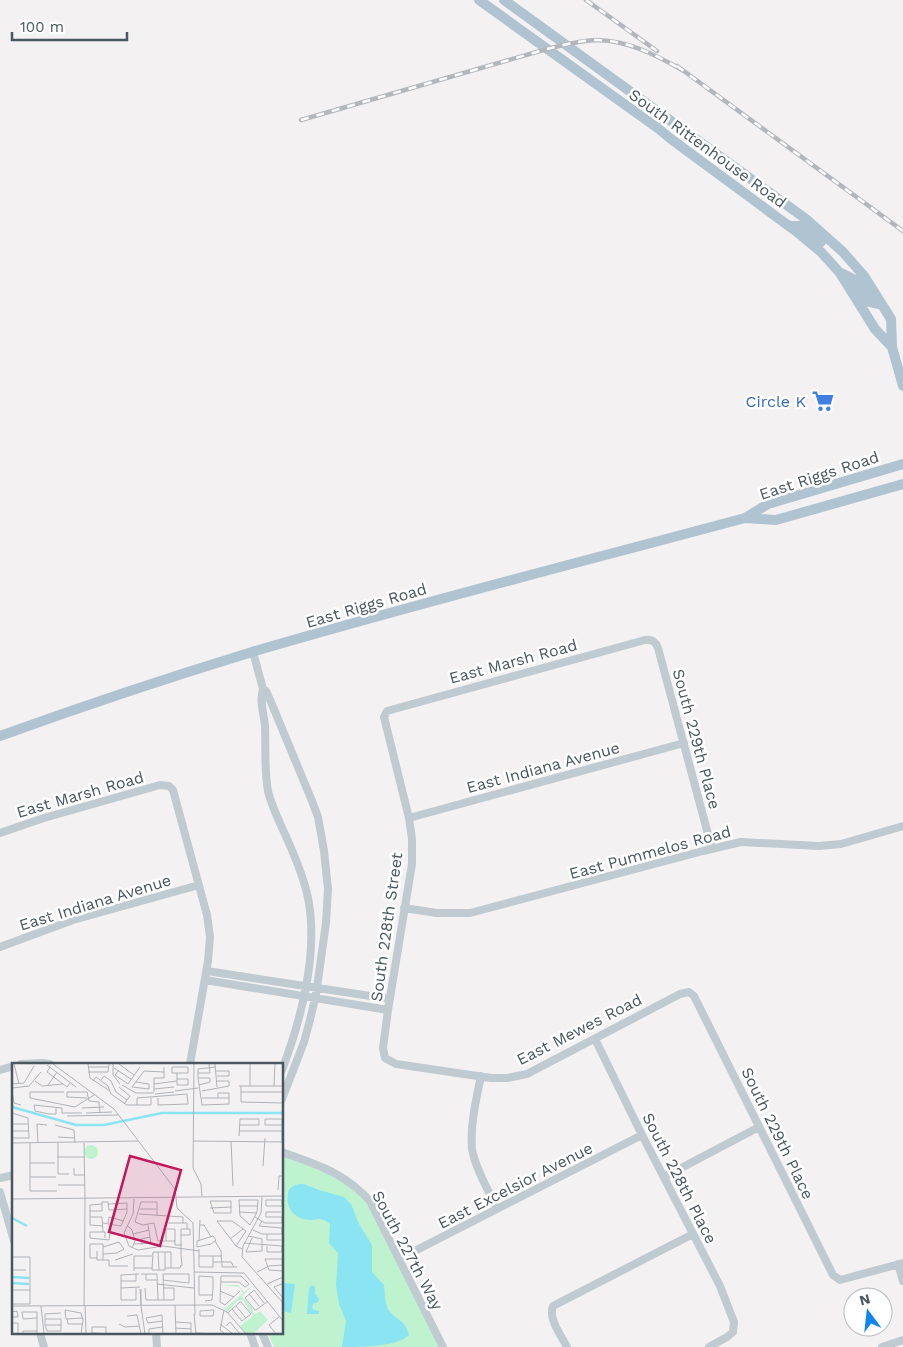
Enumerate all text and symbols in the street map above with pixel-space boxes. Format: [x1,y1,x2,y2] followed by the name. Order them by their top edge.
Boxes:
[12,10,128,42] scale bar
[20,18,64,36] text: 100 m
[625,85,790,212] street label: South Rittenhouse Road
[810,388,836,414] supermarket icon: Circle K
[745,392,807,411] place label: Circle K
[757,447,881,504] street label: East Riggs Road
[304,579,429,632] street label: East Riggs Road
[447,635,579,688] street label: East Marsh Road
[669,667,724,811] street label: South 229th Place
[464,738,622,797] street label: East Indiana Avenue
[14,767,146,822] street label: East Marsh Road
[567,822,733,883] street label: East Pummelos Road
[367,851,406,1003] street label: South 228th Street
[17,870,173,935] street label: East Indiana Avenue
[514,990,645,1069] street label: East Mewes Road
[12,1063,284,1334] inset map
[737,1064,818,1202] street label: South 229th Place
[638,1110,721,1247] street label: South 228th Place
[435,1138,596,1233] street label: East Excelsior Avenue
[368,1187,447,1314] street label: South 227th Way
[843,1287,893,1337] north arrow
[858,1290,872,1309] text: N

